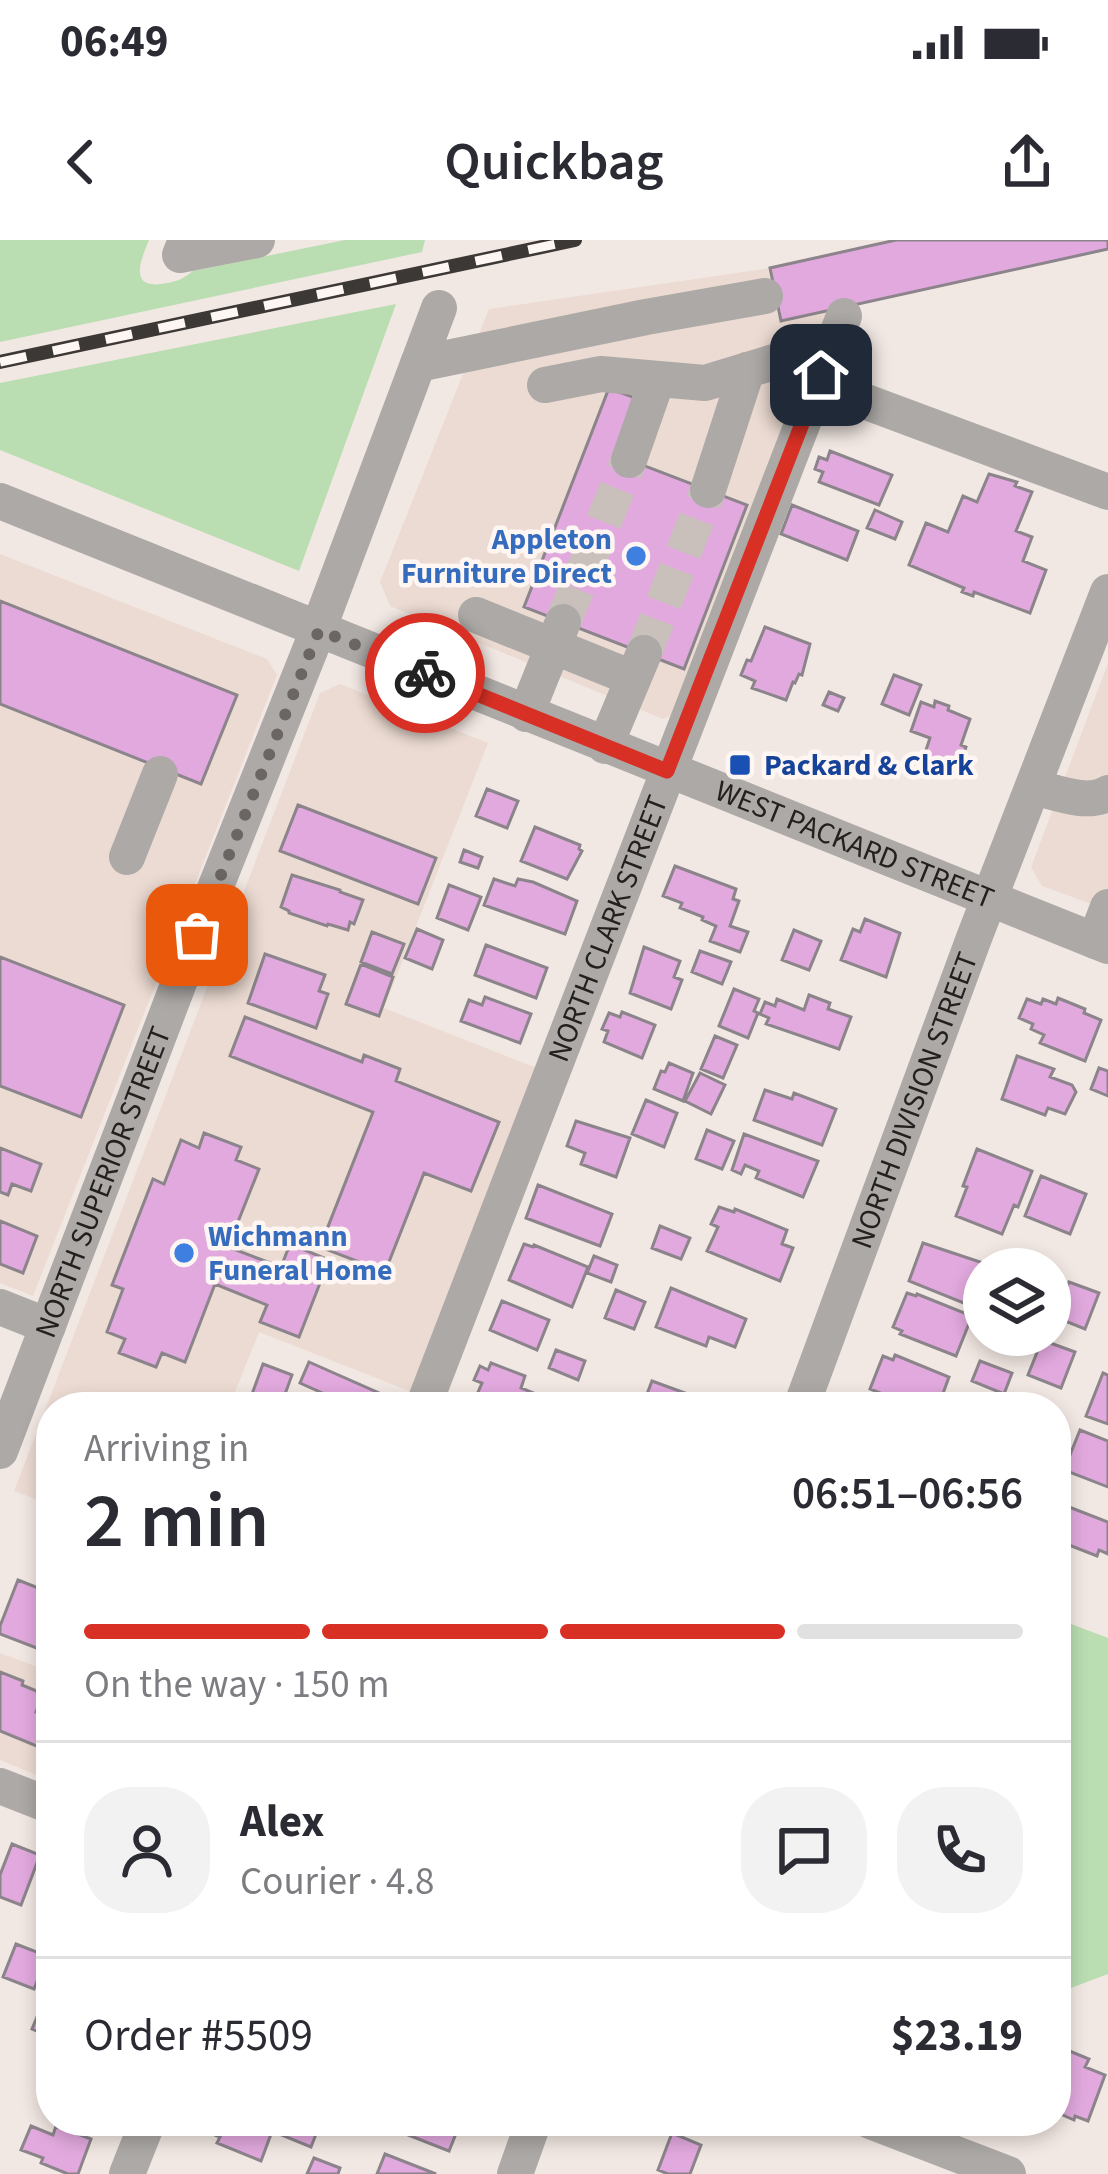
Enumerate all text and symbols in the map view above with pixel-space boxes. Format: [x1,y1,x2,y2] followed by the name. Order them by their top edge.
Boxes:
[60,10,169,74] text: 06:49
[444,124,664,201] text: Quickbag
[48,129,114,195] icon: back
[994,129,1060,195] icon: share
[770,324,872,426] pin
[788,342,854,408] icon: home
[401,518,613,595] place label: Appleton Furniture Direct
[623,543,649,569] marker: Appleton Furniture Direct
[365,613,485,733] courier
[392,640,458,706] icon: bike
[764,744,974,787] place label: Packard & Clark
[727,752,753,778] marker: Packard & Clark
[709,769,1000,920] street label: WEST PACKARD STREET
[537,789,679,1068] street label: NORTH CLARK STREET
[146,884,248,986] pin
[164,902,230,968] icon: bag
[840,946,989,1255] street label: NORTH DIVISION STREET
[24,1020,182,1344] street label: NORTH SUPERIOR STREET
[208,1215,393,1292] place label: Wichmann Funeral Home
[171,1240,197,1266] marker: Wichmann Funeral Home
[963,1248,1071,1356] map controls
[963,1248,1071,1356] button: layers
[84,1421,249,1477] text: Arriving in
[792,1462,1023,1526] text: 06:51–06:56
[84,1466,269,1577] text: 2 min
[84,1657,390,1713] text: On the way · 150 m
[84,1787,210,1913] button: person
[741,1787,867,1913] button: chat
[897,1787,1023,1913] button: phone
[240,1790,324,1854] text: Alex
[240,1854,434,1910] text: Courier · 4.8
[84,2004,313,2068] text: Order #5509
[891,2004,1023,2068] text: $23.19

